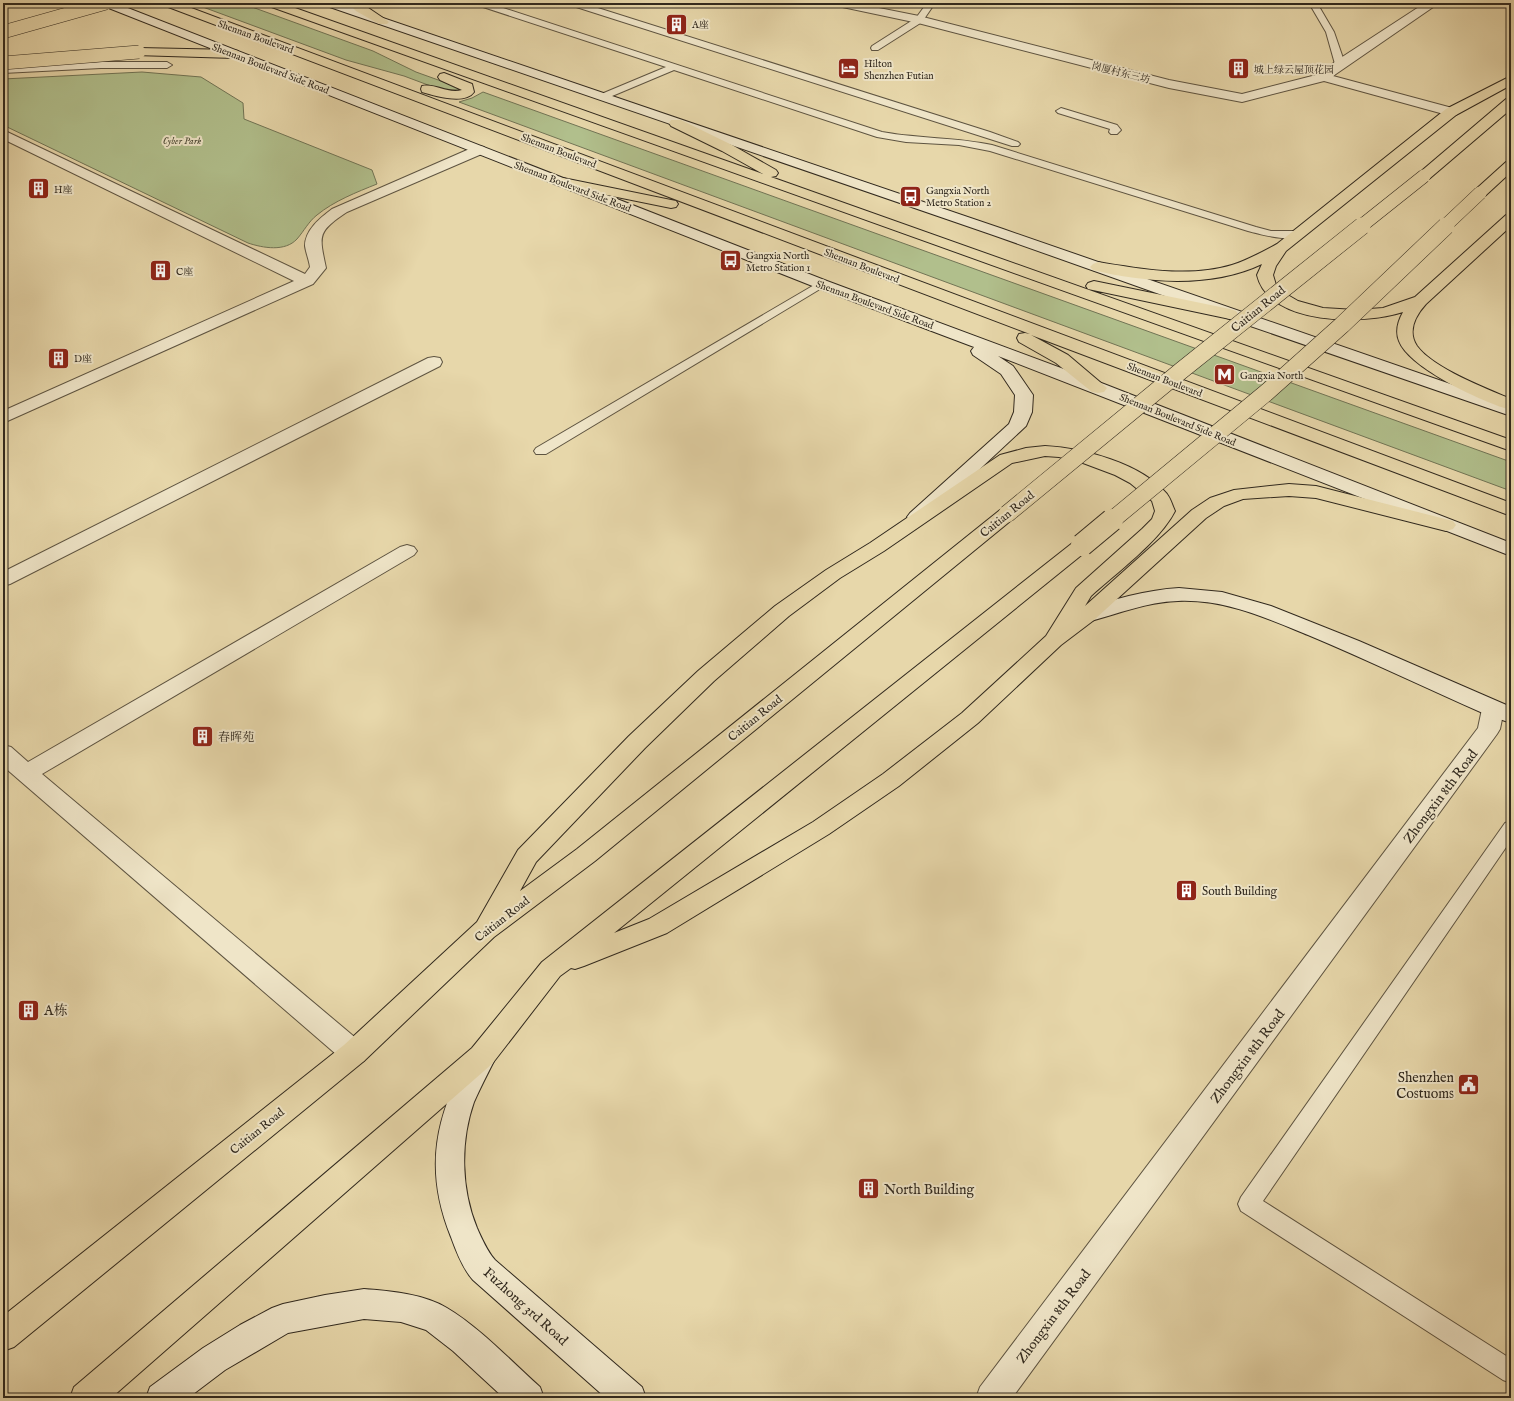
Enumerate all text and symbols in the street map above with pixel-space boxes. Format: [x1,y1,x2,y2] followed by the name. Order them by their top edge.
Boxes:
[663,11,689,37] building icon: A座
[216,18,296,57] street label: Shennan Boulevard
[691,19,709,32] place label: A座
[210,41,331,98] street label: Shennan Boulevard Side Road
[836,56,862,82] hotel icon: Hilton Shenzhen Futian
[1226,56,1252,82] building icon: 城上绿云屋顶花园
[864,58,934,83] place label: Hilton Shenzhen Futian
[1090,60,1151,87] street label: 岗厦村东三坊
[1254,64,1334,77] place label: 城上绿云屋顶花园
[519,131,599,172] street label: Shennan Boulevard
[163,135,201,148] park label: Cyber Park
[512,159,633,216] street label: Shennan Boulevard Side Road
[25,176,51,202] building icon: H座
[897,183,923,209] bus stop icon: Gangxia North Metro Station 2
[54,184,73,197] place label: H座
[926,185,991,210] place label: Gangxia North Metro Station 2
[822,246,902,287] street label: Shennan Boulevard
[718,248,744,274] bus stop icon: Gangxia North Metro Station 1
[746,250,810,275] place label: Gangxia North Metro Station 1
[148,258,174,284] building icon: C座
[176,266,193,279] place label: C座
[814,278,936,333] street label: Shennan Boulevard Side Road
[1228,283,1289,336] street label: Caitian Road
[45,345,71,371] building icon: D座
[74,353,92,366] place label: D座
[1125,360,1205,401] street label: Shennan Boulevard
[1211,362,1237,388] metro station icon: Gangxia North
[1240,370,1304,383] place label: Gangxia North
[1117,391,1238,450] street label: Shennan Boulevard Side Road
[977,488,1038,541] street label: Caitian Road
[725,692,786,745] street label: Caitian Road
[190,724,216,750] building icon: 春晖苑
[218,730,254,745] place label: 春晖苑
[1400,746,1482,847] street label: Zhongxin 8th Road
[1173,878,1199,904] building icon: South Building
[1202,884,1278,899] place label: South Building
[472,893,533,945] street label: Caitian Road
[15,997,41,1023] building icon: A栋
[43,1002,67,1020] place label: A栋
[1207,1006,1289,1107] street label: Zhongxin 8th Road
[1396,1069,1455,1103] place label: Shenzhen Costuoms
[1456,1072,1482,1098] public building icon: Shenzhen Costuoms
[227,1105,288,1158] street label: Caitian Road
[856,1176,882,1202] building icon: North Building
[884,1181,974,1199] place label: North Building
[479,1264,572,1350] street label: Fuzhong 3rd Road
[1013,1266,1095,1367] street label: Zhongxin 8th Road

